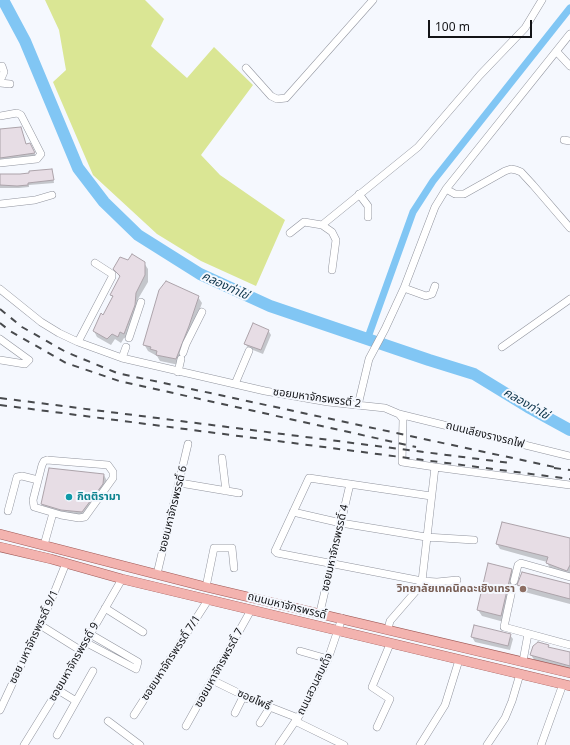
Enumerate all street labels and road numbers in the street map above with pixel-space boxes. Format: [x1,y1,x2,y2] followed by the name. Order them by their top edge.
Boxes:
[272,385,362,411] street label: ซอยมหาจักรพรรดิ์ 2
[444,419,526,451] street label: ถนนเลียงรางรถไฟ
[156,464,190,554] street label: ซอยมหาจักรพรรดิ์ 6
[319,503,351,593] street label: ซอยมหาจักรพรรดิ์ 4
[6,588,62,686] street label: ซอย มหาจักรพรรดิ์ 9/1
[246,590,328,622] street label: ถนนมหาจักรพรรดิ์
[138,613,204,703] street label: ซอยมหาจักรพรรดิ์ 7/1
[46,620,102,704] street label: ซอยมหาจักรพรรดิ์ 9
[192,626,246,710] street label: ซอยมหาจักรพรรดิ์ 7
[294,651,336,717] street label: ถนนสวนสมเด็จ
[235,687,273,713] street label: ซอยโพธิ์

